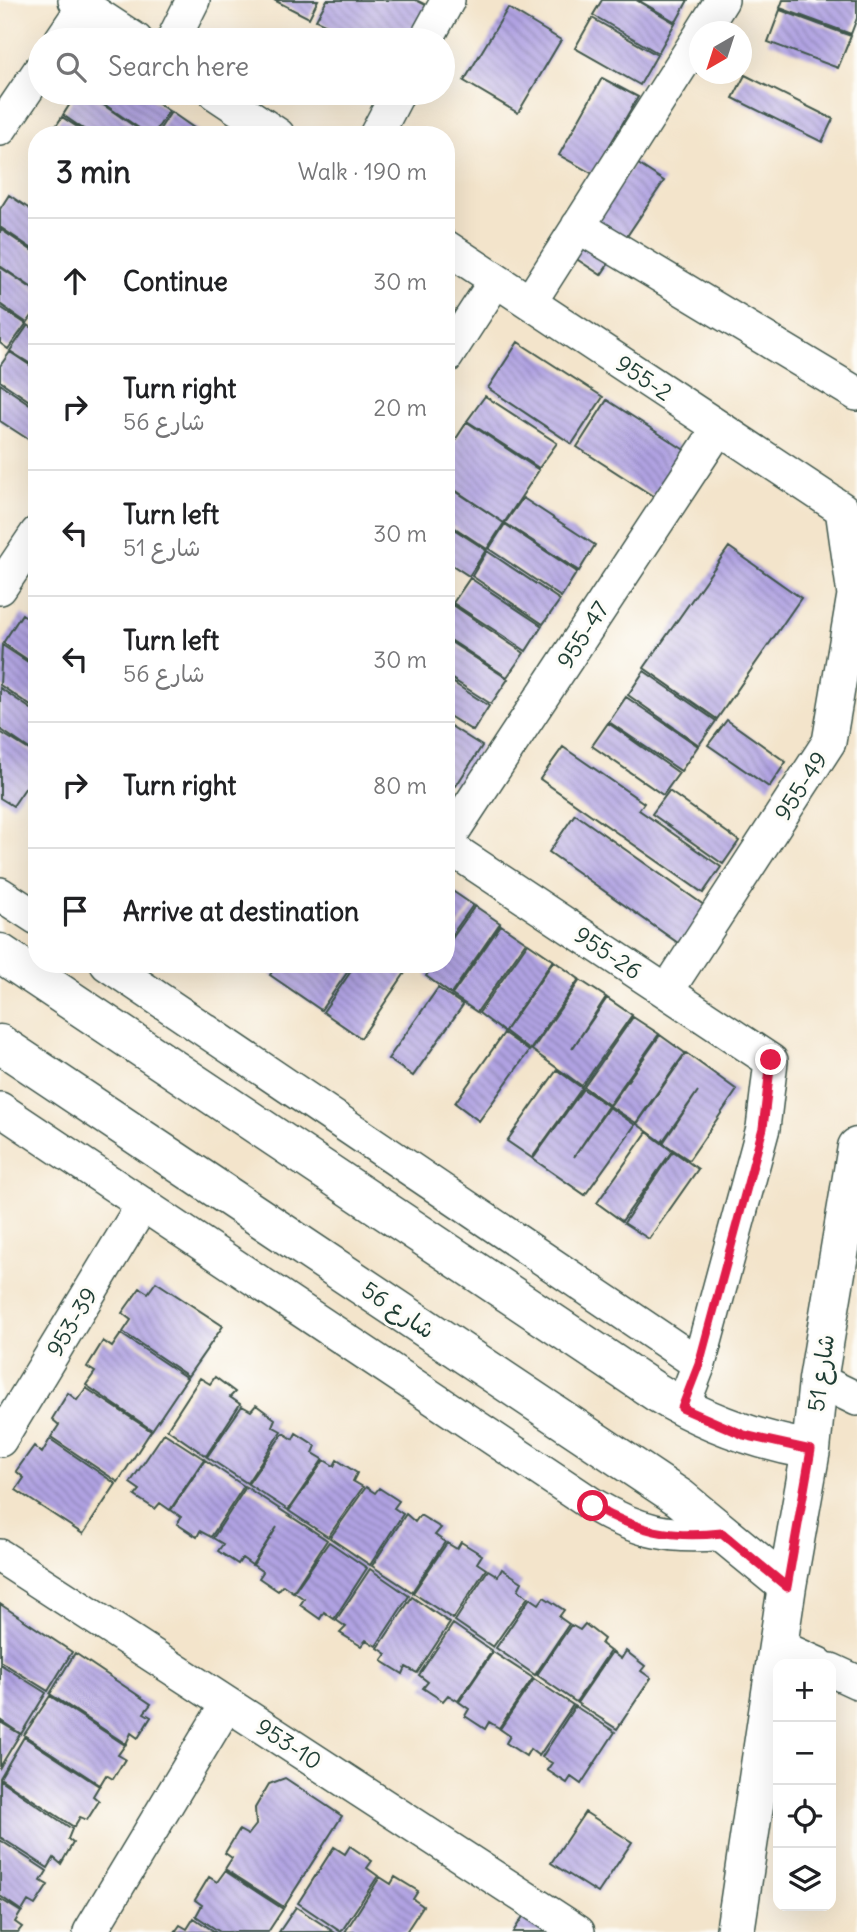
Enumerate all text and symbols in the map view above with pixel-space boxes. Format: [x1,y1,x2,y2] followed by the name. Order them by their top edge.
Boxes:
[689,21,752,84] north arrow
[28,28,455,105] search box
[52,48,90,86] icon: search
[108,50,249,83] text: Search here
[56,153,131,191] text: 3 min
[298,157,427,186] text: Walk · 190 m
[56,262,94,300] icon: ahead
[123,265,228,298] text: Continue
[373,267,427,296] text: 30 m
[611,348,678,407] street label: 955-2
[123,372,236,405] text: Turn right
[56,388,94,426] icon: right
[374,393,427,422] text: 20 m
[123,407,205,436] text: شارع 56
[123,498,219,531] text: Turn left
[56,514,94,552] icon: left
[373,519,427,548] text: 30 m
[123,533,201,562] text: شارع 51
[550,596,615,674] street label: 955-47
[123,624,219,657] text: Turn left
[56,640,94,678] icon: left
[373,645,427,674] text: 30 m
[123,659,205,688] text: شارع 56
[768,746,833,826] street label: 955-49
[56,766,94,804] icon: right
[123,769,236,802] text: Turn right
[373,771,427,800] text: 80 m
[56,892,94,930] icon: arrive
[123,895,359,928] text: Arrive at destination
[569,920,647,986] street label: 955-26
[755,1044,786,1075] route end
[355,1275,440,1346] street label: شارع 56
[40,1282,103,1361] street label: 953-39
[801,1332,842,1414] street label: شارع 51
[577,1490,608,1521] route start
[773,1659,836,1911] map controls
[773,1659,836,1722] button: +
[251,1712,328,1775] street label: 953-10
[773,1722,836,1785] button: −
[773,1785,836,1848] button: locate
[773,1848,836,1911] button: layers

